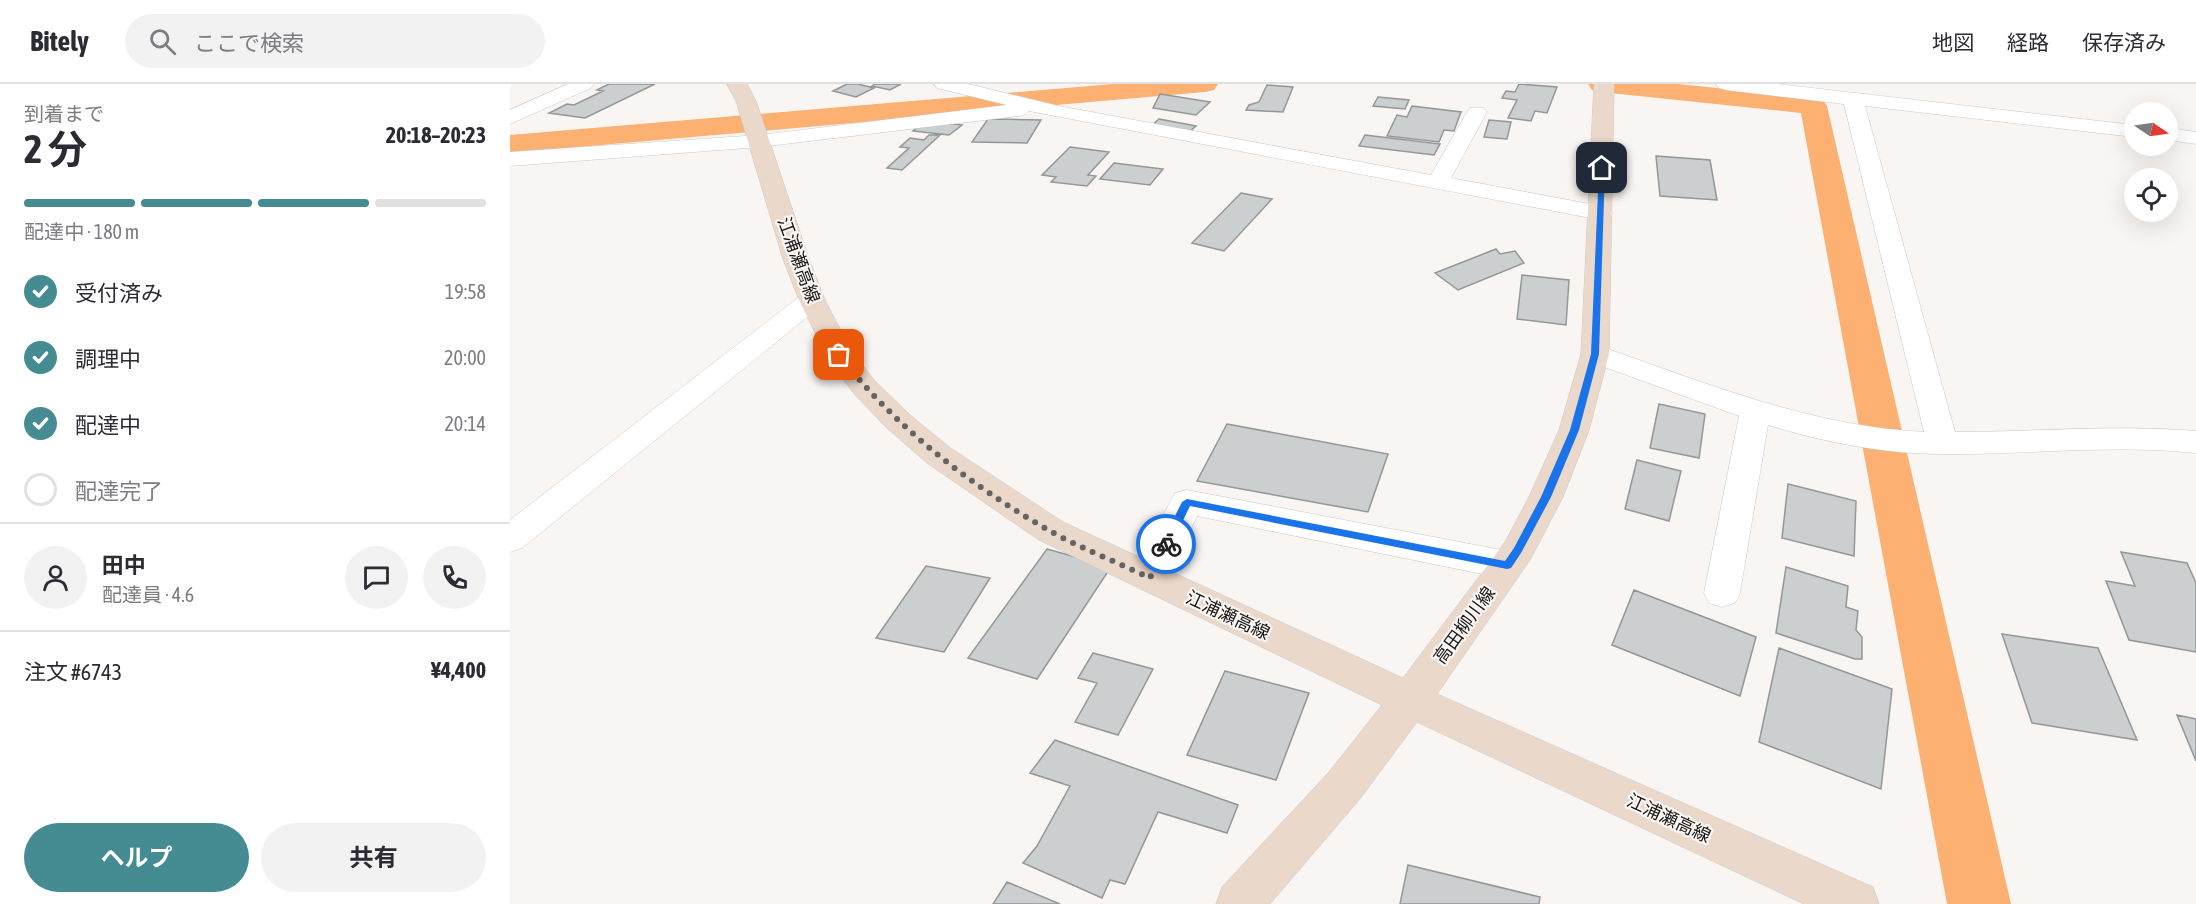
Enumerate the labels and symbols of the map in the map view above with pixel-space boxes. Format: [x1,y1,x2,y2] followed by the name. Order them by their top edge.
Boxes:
[2124,102,2178,156] north arrow
[1576,142,1627,193] pin
[774,214,824,306] street label: 江浦瀬高線
[813,329,864,380] pin
[1136,514,1196,574] courier
[1429,582,1499,668] street label: 高田柳川線
[1183,586,1273,644] street label: 江浦瀬高線
[1624,789,1714,847] street label: 江浦瀬高線

